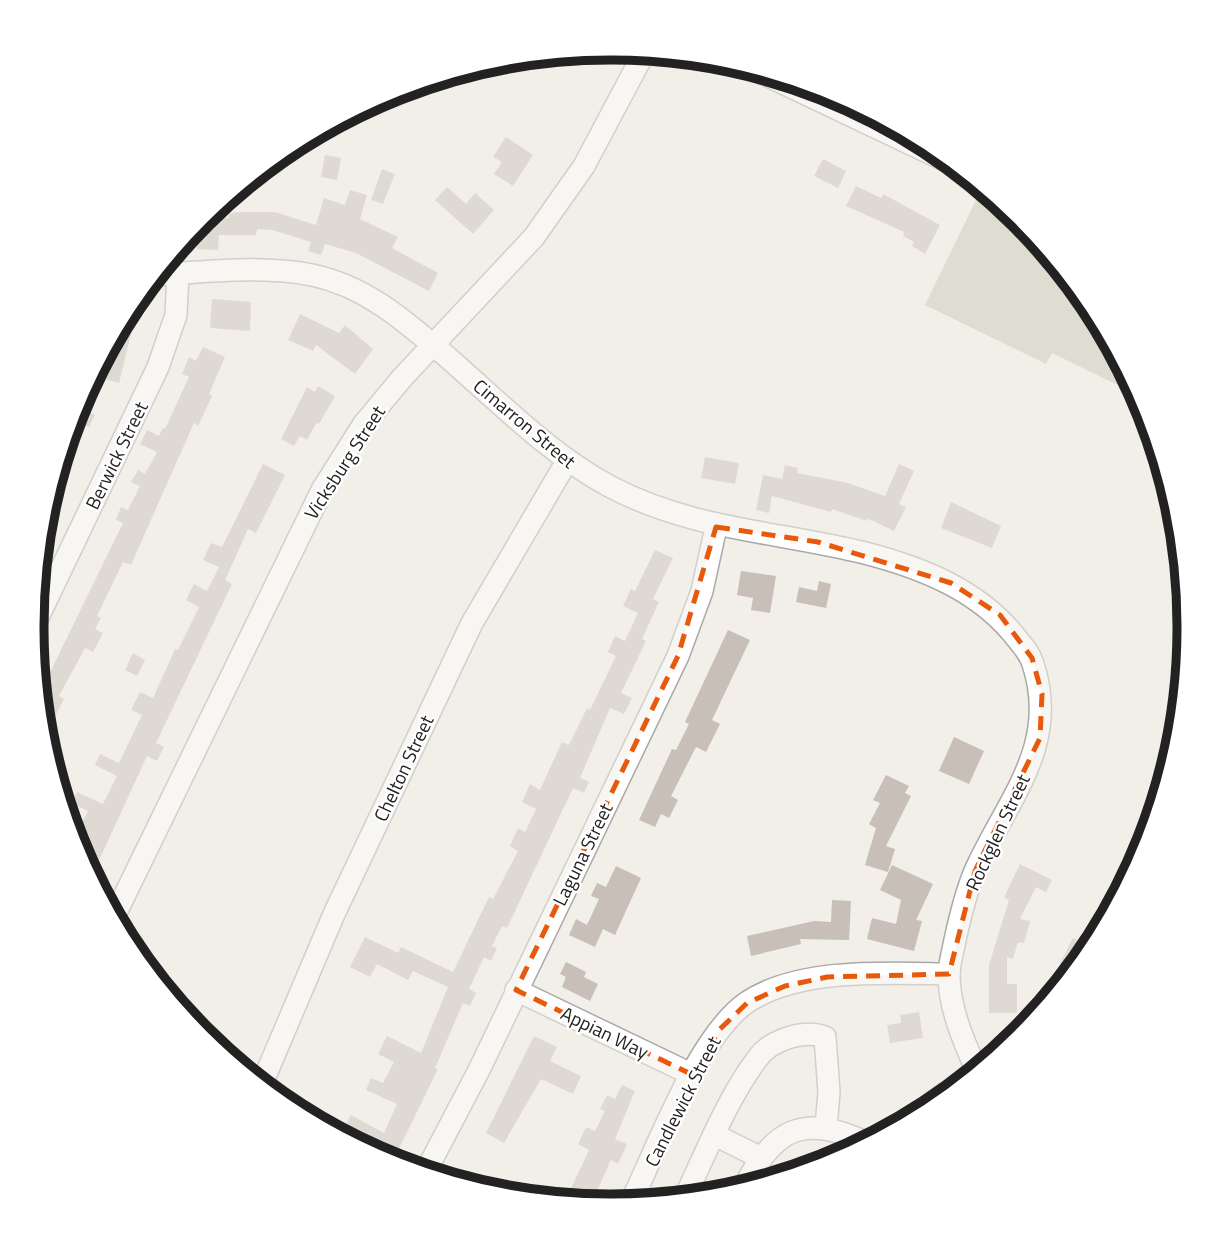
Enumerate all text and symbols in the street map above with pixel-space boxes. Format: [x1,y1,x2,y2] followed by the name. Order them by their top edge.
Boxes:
[467,371,583,475] street label: Cimarron Street
[77,396,155,514] street label: Berwick Street
[296,399,392,525] street label: Vicksburg Street
[366,710,440,826] street label: Chelton Street
[957,769,1037,895] street label: Rockglen Street
[545,797,620,910] street label: Laguna Street
[556,998,654,1066] street label: Appian Way
[637,1030,728,1171] street label: Candlewick Street

